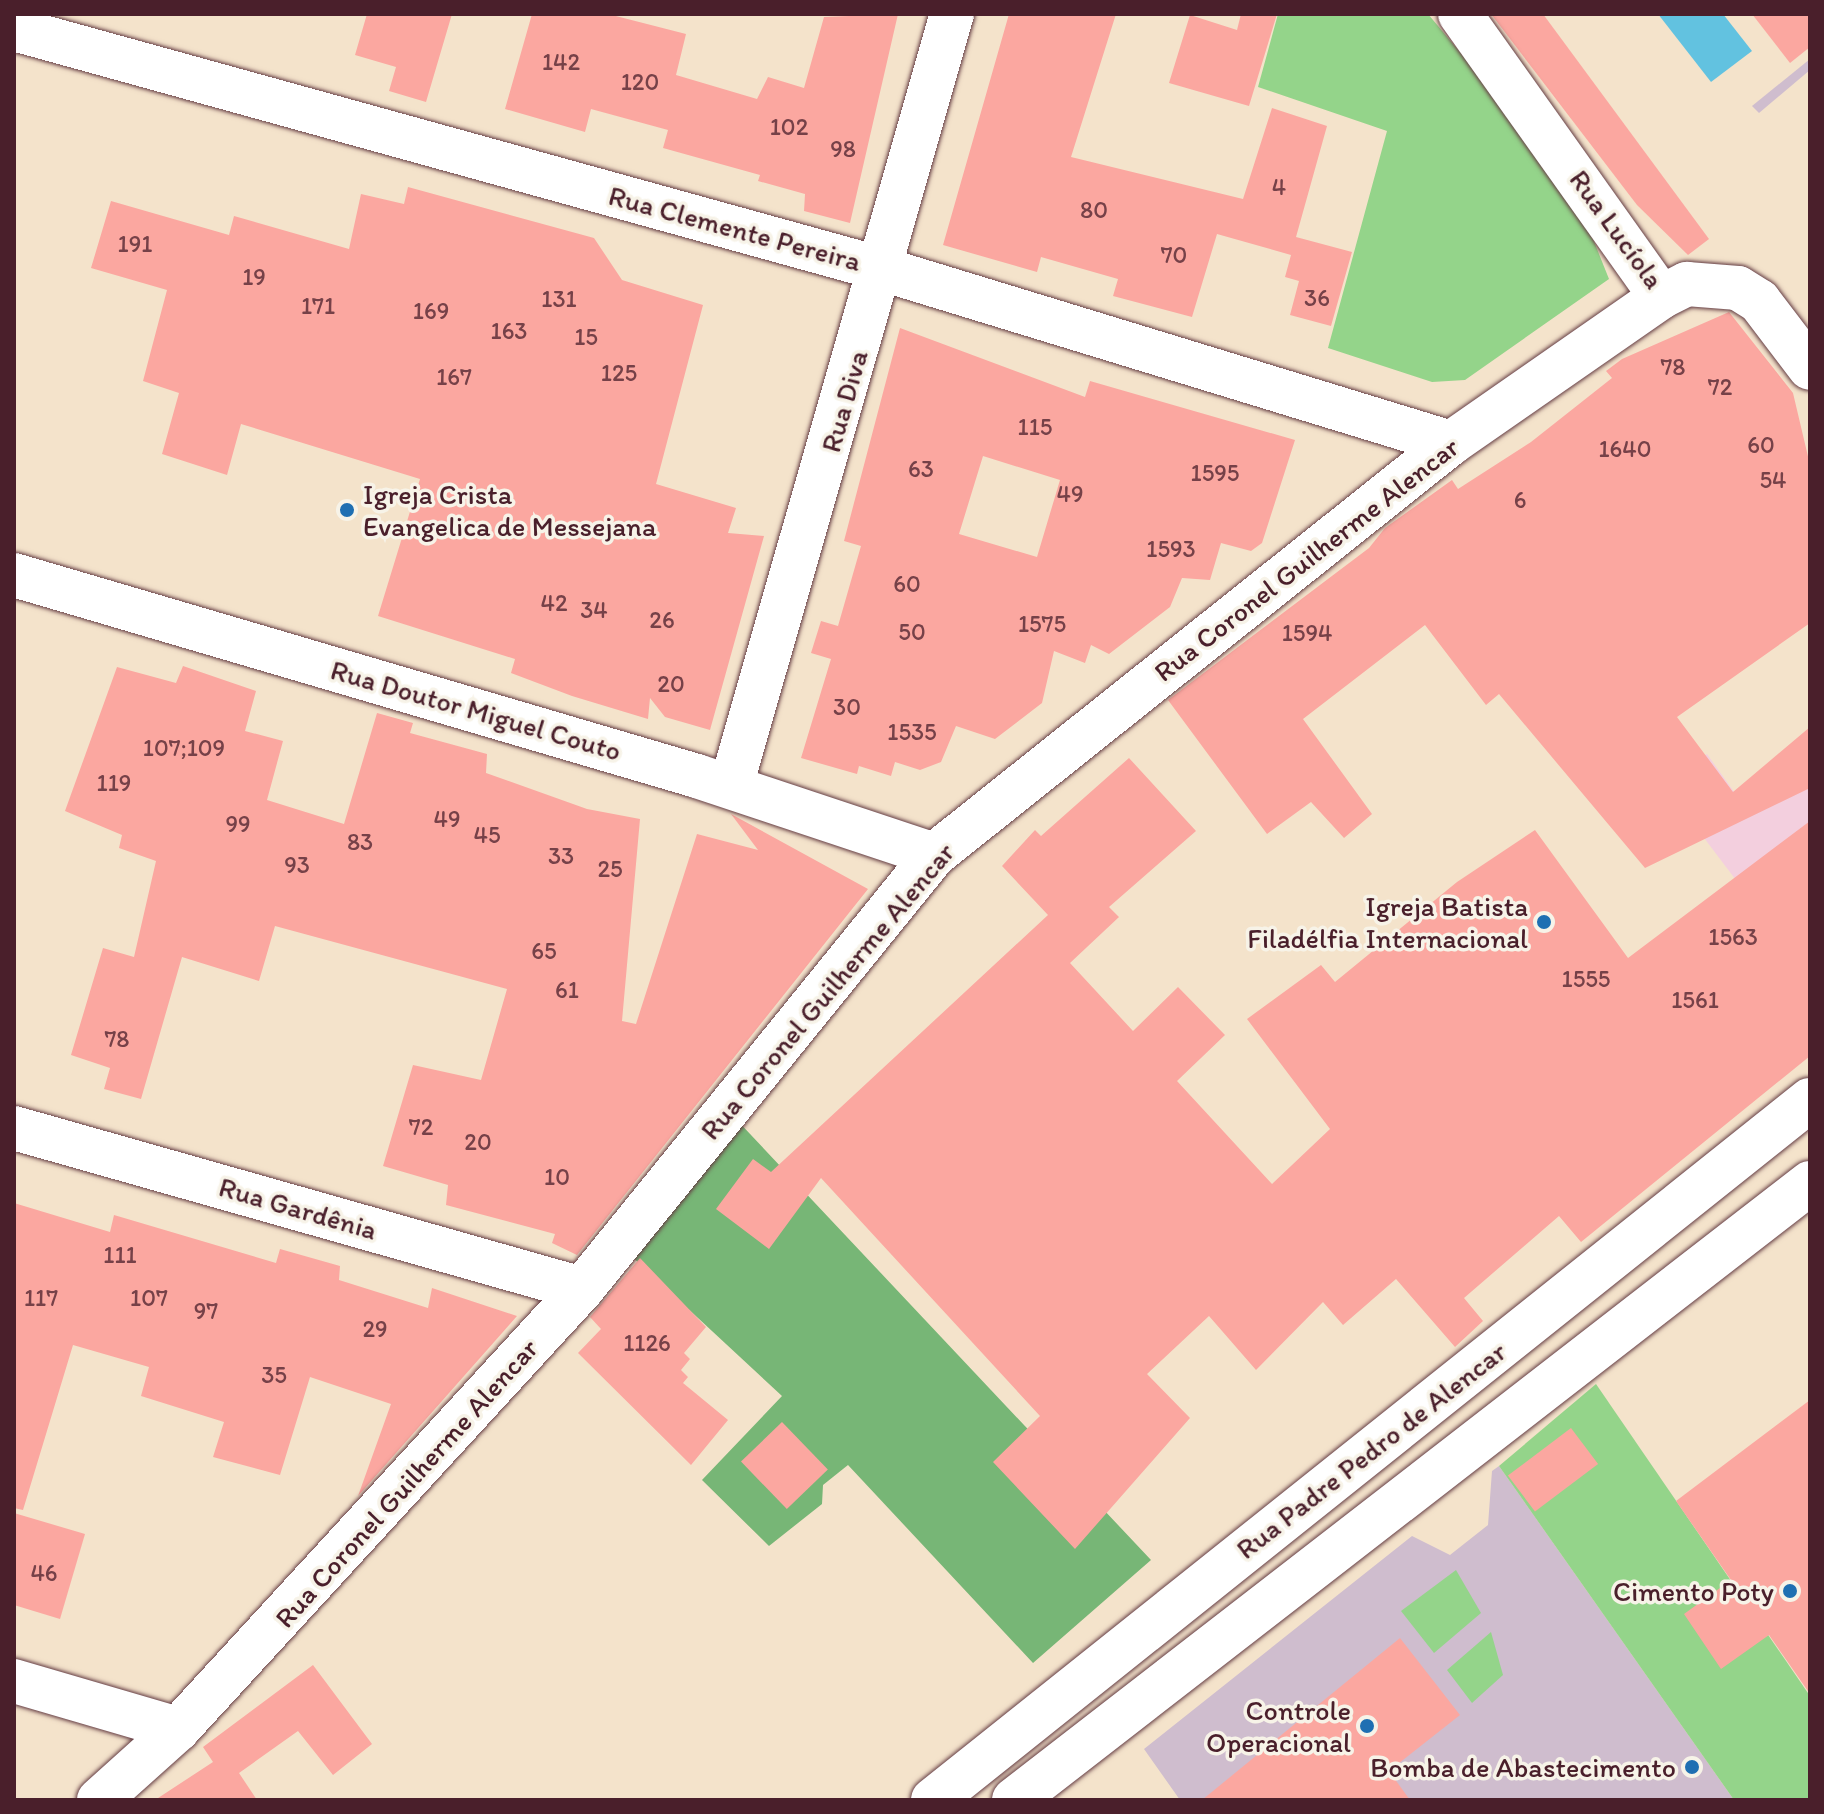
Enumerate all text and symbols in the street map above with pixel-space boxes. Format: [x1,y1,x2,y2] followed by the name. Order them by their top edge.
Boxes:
[542,48,580,76] house number: 142
[621,68,659,96] house number: 120
[770,113,808,141] house number: 102
[830,135,856,163] house number: 98
[1563,163,1671,295] street label: Rua Lucíola
[1272,173,1286,201] house number: 4
[606,178,864,278] street label: Rua Clemente Pereira
[1080,196,1108,224] house number: 80
[118,230,152,258] house number: 191
[1161,241,1187,269] house number: 70
[242,263,266,291] house number: 19
[1304,284,1330,312] house number: 36
[541,285,577,313] house number: 131
[301,292,335,320] house number: 171
[413,297,449,325] house number: 169
[491,317,527,345] house number: 163
[574,323,598,351] house number: 15
[813,346,875,456] street label: Rua Diva
[1660,353,1686,381] house number: 78
[601,359,637,387] house number: 125
[436,363,472,391] house number: 167
[1708,373,1732,401] house number: 72
[1018,413,1052,441] house number: 115
[1147,430,1465,688] street label: Rua Coronel Guilherme Alencar
[1747,431,1775,459] house number: 60
[1598,435,1652,463] house number: 1640
[908,455,934,483] house number: 63
[1191,459,1239,487] house number: 1595
[1759,466,1787,494] house number: 54
[363,477,657,543] place label: Igreja Crista Evangelica de Messejana
[1057,480,1083,508] house number: 49
[1514,486,1526,514] house number: 6
[338,501,356,519] marker: Igreja Crista Evangelica de Messejana
[1146,535,1196,563] house number: 1593
[893,570,921,598] house number: 60
[540,589,568,617] house number: 42
[580,596,608,624] house number: 34
[649,606,675,634] house number: 26
[1018,610,1066,638] house number: 1575
[898,618,926,646] house number: 50
[1282,619,1332,647] house number: 1594
[327,652,625,768] street label: Rua Doutor Miguel Couto
[657,670,685,698] house number: 20
[833,693,861,721] house number: 30
[887,718,937,746] house number: 1535
[143,734,225,762] house number: 107;109
[97,769,131,797] house number: 119
[434,805,460,833] house number: 49
[225,810,251,838] house number: 99
[473,821,501,849] house number: 45
[347,828,373,856] house number: 83
[693,836,961,1146] street label: Rua Coronel Guilherme Alencar
[548,842,574,870] house number: 33
[284,851,310,879] house number: 93
[597,855,623,883] house number: 25
[1247,889,1528,955] place label: Igreja Batista Filadélfia Internacional
[1535,913,1553,931] marker: Igreja Batista Filadélfia Internacional
[1708,923,1758,951] house number: 1563
[531,937,557,965] house number: 65
[1562,965,1610,993] house number: 1555
[555,976,579,1004] house number: 61
[1671,986,1719,1014] house number: 1561
[104,1025,130,1053] house number: 78
[409,1113,433,1141] house number: 72
[464,1128,492,1156] house number: 20
[544,1163,570,1191] house number: 10
[215,1169,381,1247] street label: Rua Gardênia
[103,1241,137,1269] house number: 111
[24,1284,58,1312] house number: 117
[130,1284,168,1312] house number: 107
[194,1297,218,1325] house number: 97
[362,1315,388,1343] house number: 29
[623,1329,671,1357] house number: 1126
[267,1332,545,1634] street label: Rua Coronel Guilherme Alencar
[1231,1335,1511,1565] street label: Rua Padre Pedro de Alencar
[261,1361,287,1389] house number: 35
[30,1559,58,1587] house number: 46
[1613,1574,1774,1608] place label: Cimento Poty
[1781,1582,1799,1600] marker: Cimento Poty
[1206,1693,1351,1759] place label: Controle Operacional
[1358,1717,1376,1735] marker: Controle Operacional
[1370,1750,1676,1784] place label: Bomba de Abastecimento
[1683,1758,1701,1776] marker: Bomba de Abastecimento

